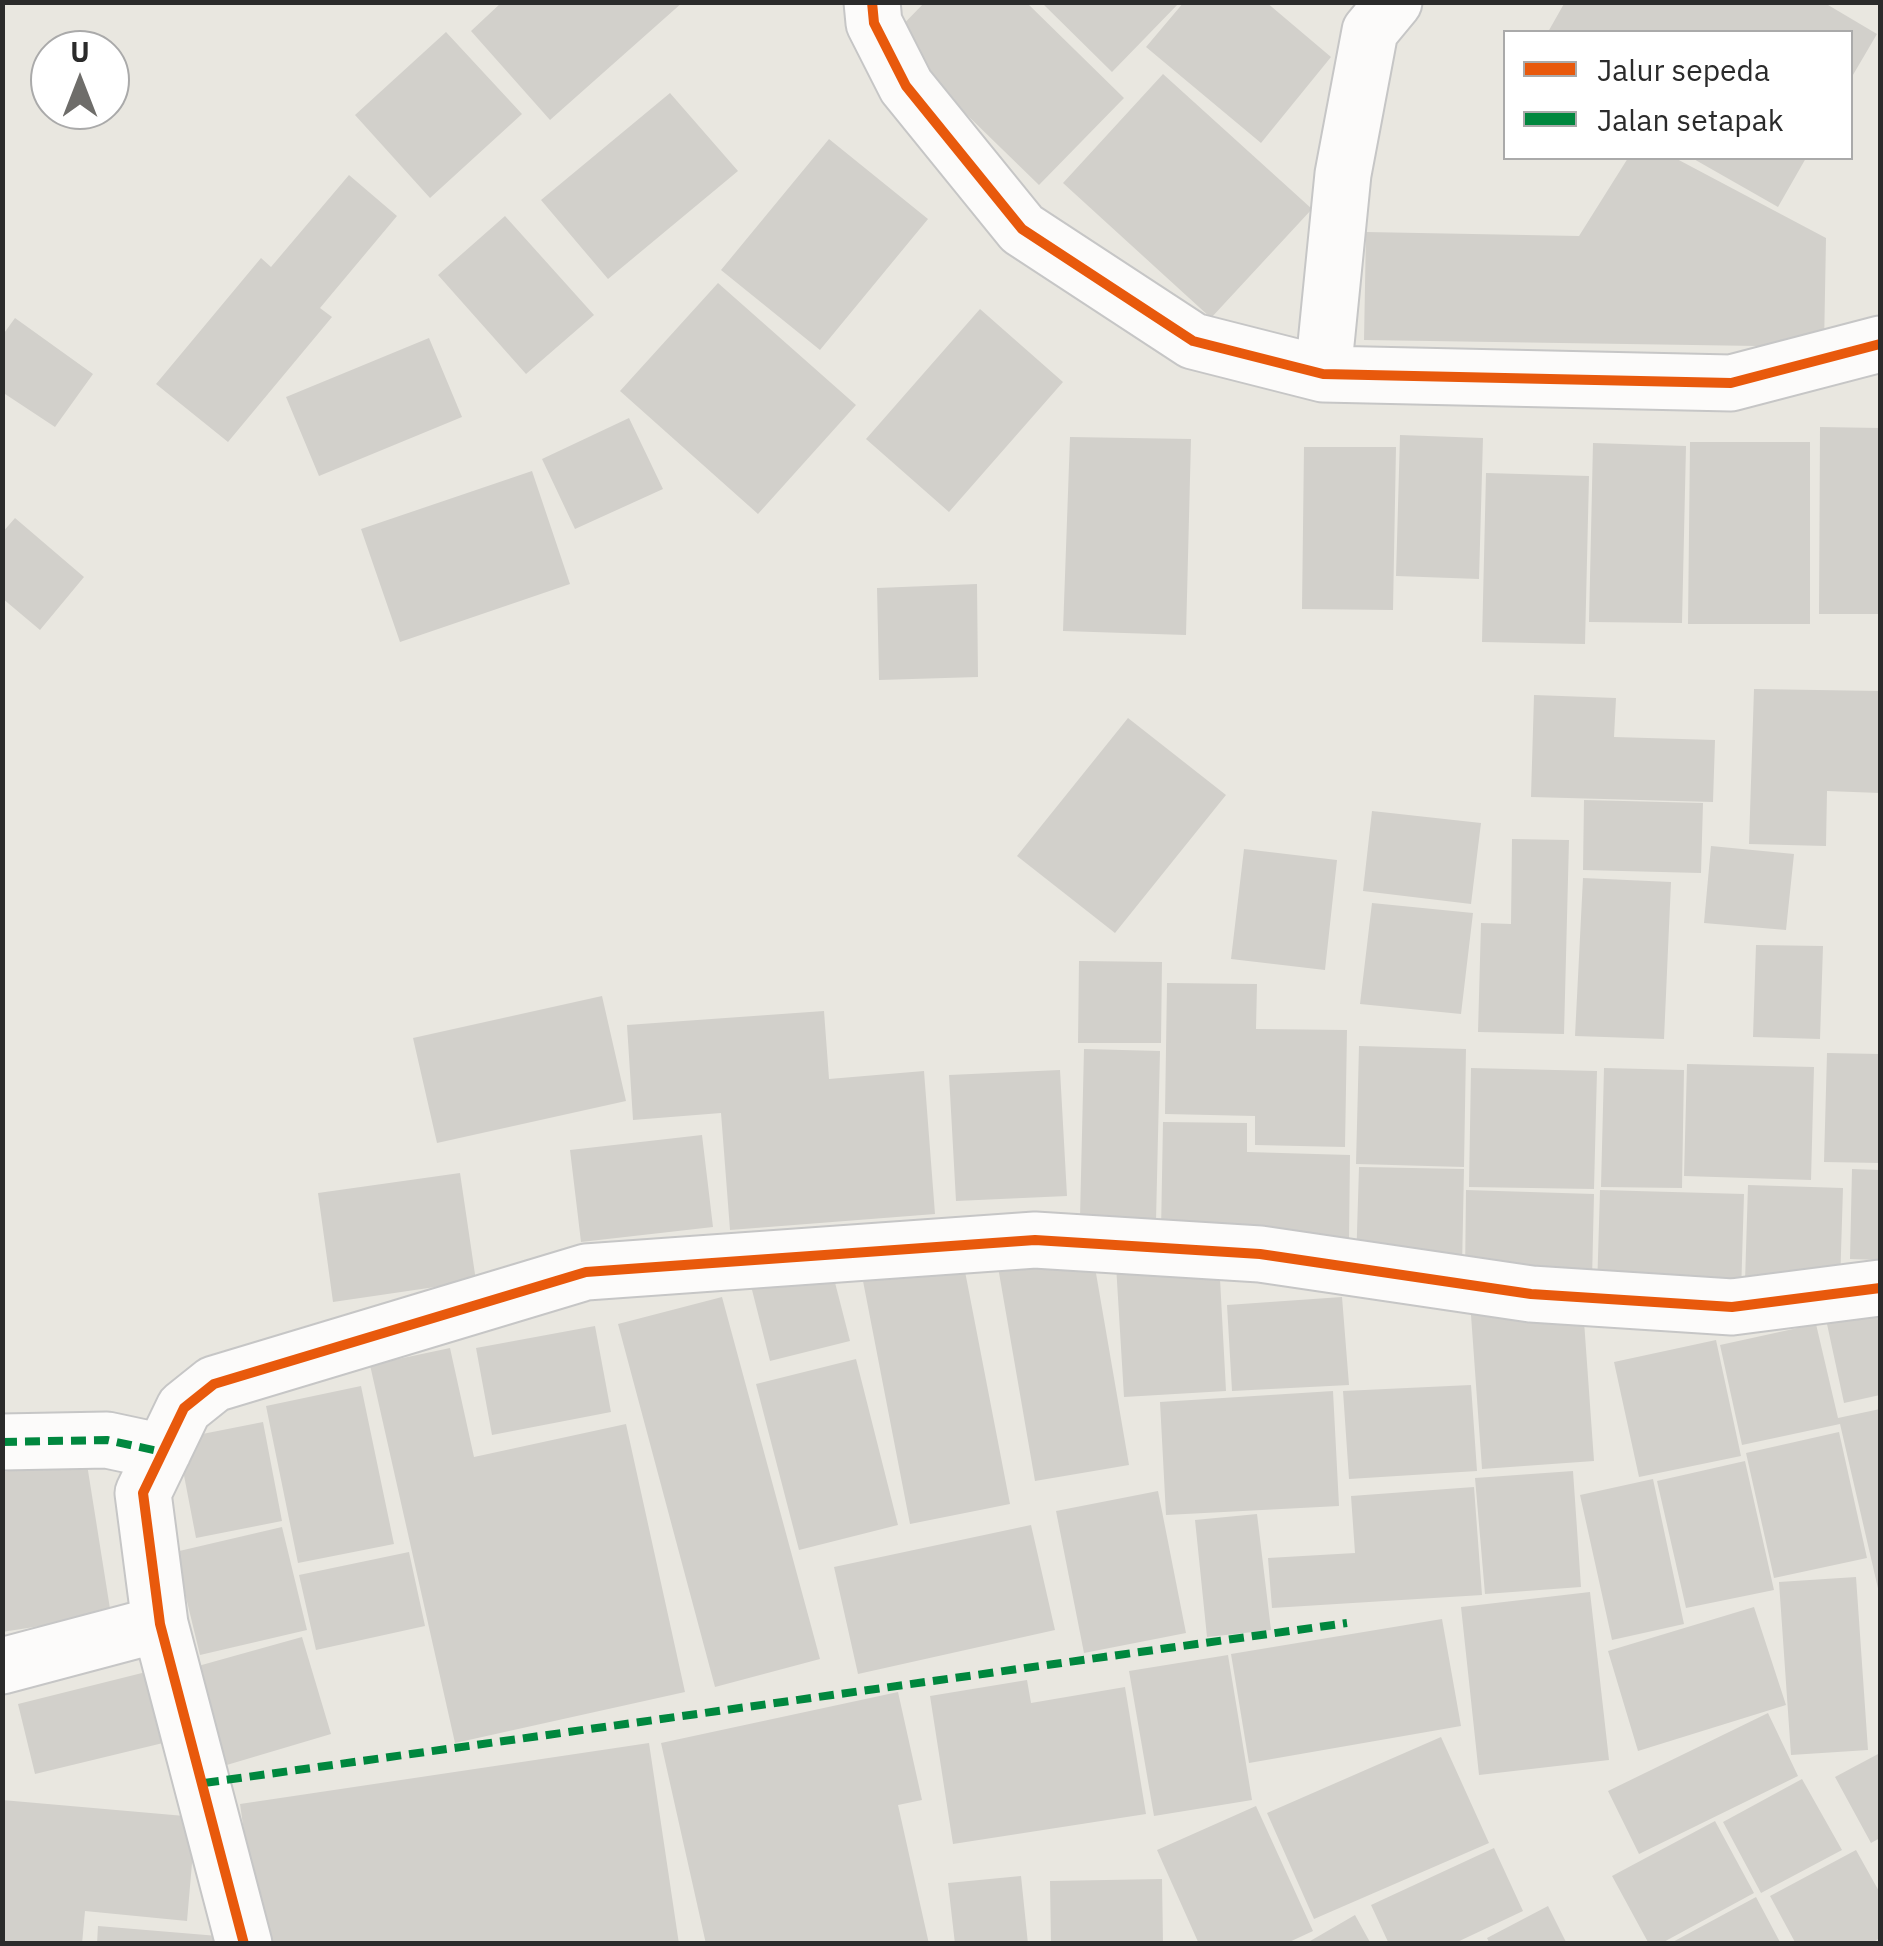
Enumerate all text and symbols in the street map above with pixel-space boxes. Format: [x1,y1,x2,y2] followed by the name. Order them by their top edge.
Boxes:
[30,30,130,130] north arrow
[1503,30,1853,160] legend
[70,33,90,70] text: U
[1597,50,1770,89] text: Jalur sepeda
[1597,100,1783,139] text: Jalan setapak

